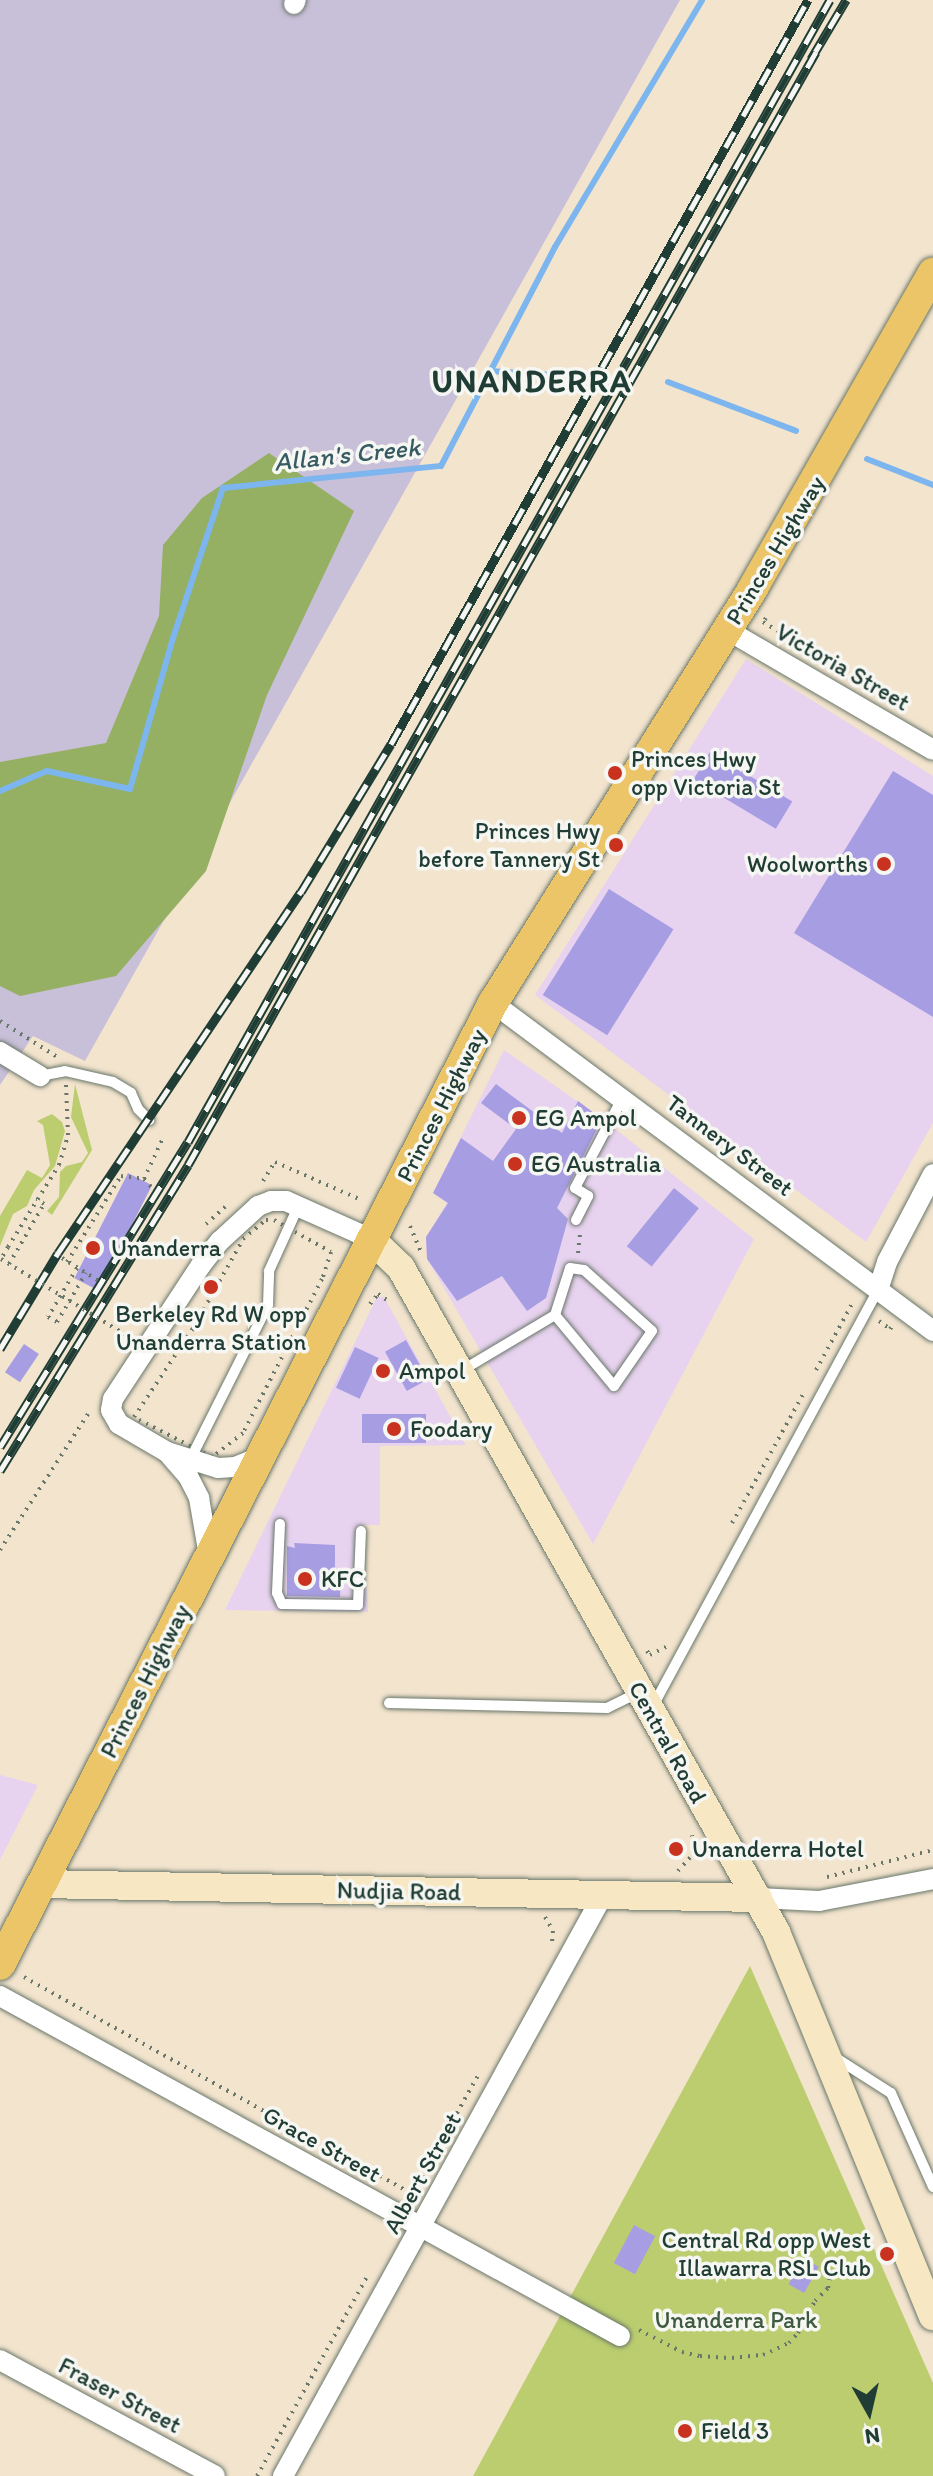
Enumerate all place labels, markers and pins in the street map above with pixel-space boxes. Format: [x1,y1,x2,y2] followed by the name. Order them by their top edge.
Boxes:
[631,745,782,801] place label: Princes Hwy opp Victoria St
[606,764,624,782] marker: Princes Hwy opp Victoria St
[418,817,600,873] place label: Princes Hwy before Tannery St
[607,836,625,854] marker: Princes Hwy before Tannery St
[747,850,868,878] place label: Woolworths
[875,855,893,873] marker: Woolworths
[535,1104,637,1132] place label: EG Ampol
[510,1109,528,1127] marker: EG Ampol
[531,1150,661,1178] place label: EG Australia
[506,1155,524,1173] marker: EG Australia
[111,1234,221,1262] place label: Unanderra
[82,1237,104,1259] marker: Unanderra
[202,1278,220,1296] marker: Berkeley Rd W opp Unanderra Station
[115,1300,307,1356] place label: Berkeley Rd W opp Unanderra Station
[399,1357,465,1385] place label: Ampol
[374,1362,392,1380] marker: Ampol
[410,1415,492,1443] place label: Foodary
[385,1420,403,1438] marker: Foodary
[321,1565,364,1593] place label: KFC
[296,1570,314,1588] marker: KFC
[692,1835,864,1863] place label: Unanderra Hotel
[667,1840,685,1858] marker: Unanderra Hotel
[662,2226,871,2282] place label: Central Rd opp West Illawarra RSL Club
[878,2245,896,2263] marker: Central Rd opp West Illawarra RSL Club
[701,2417,769,2445] place label: Field 3
[676,2422,694,2440] marker: Field 3

